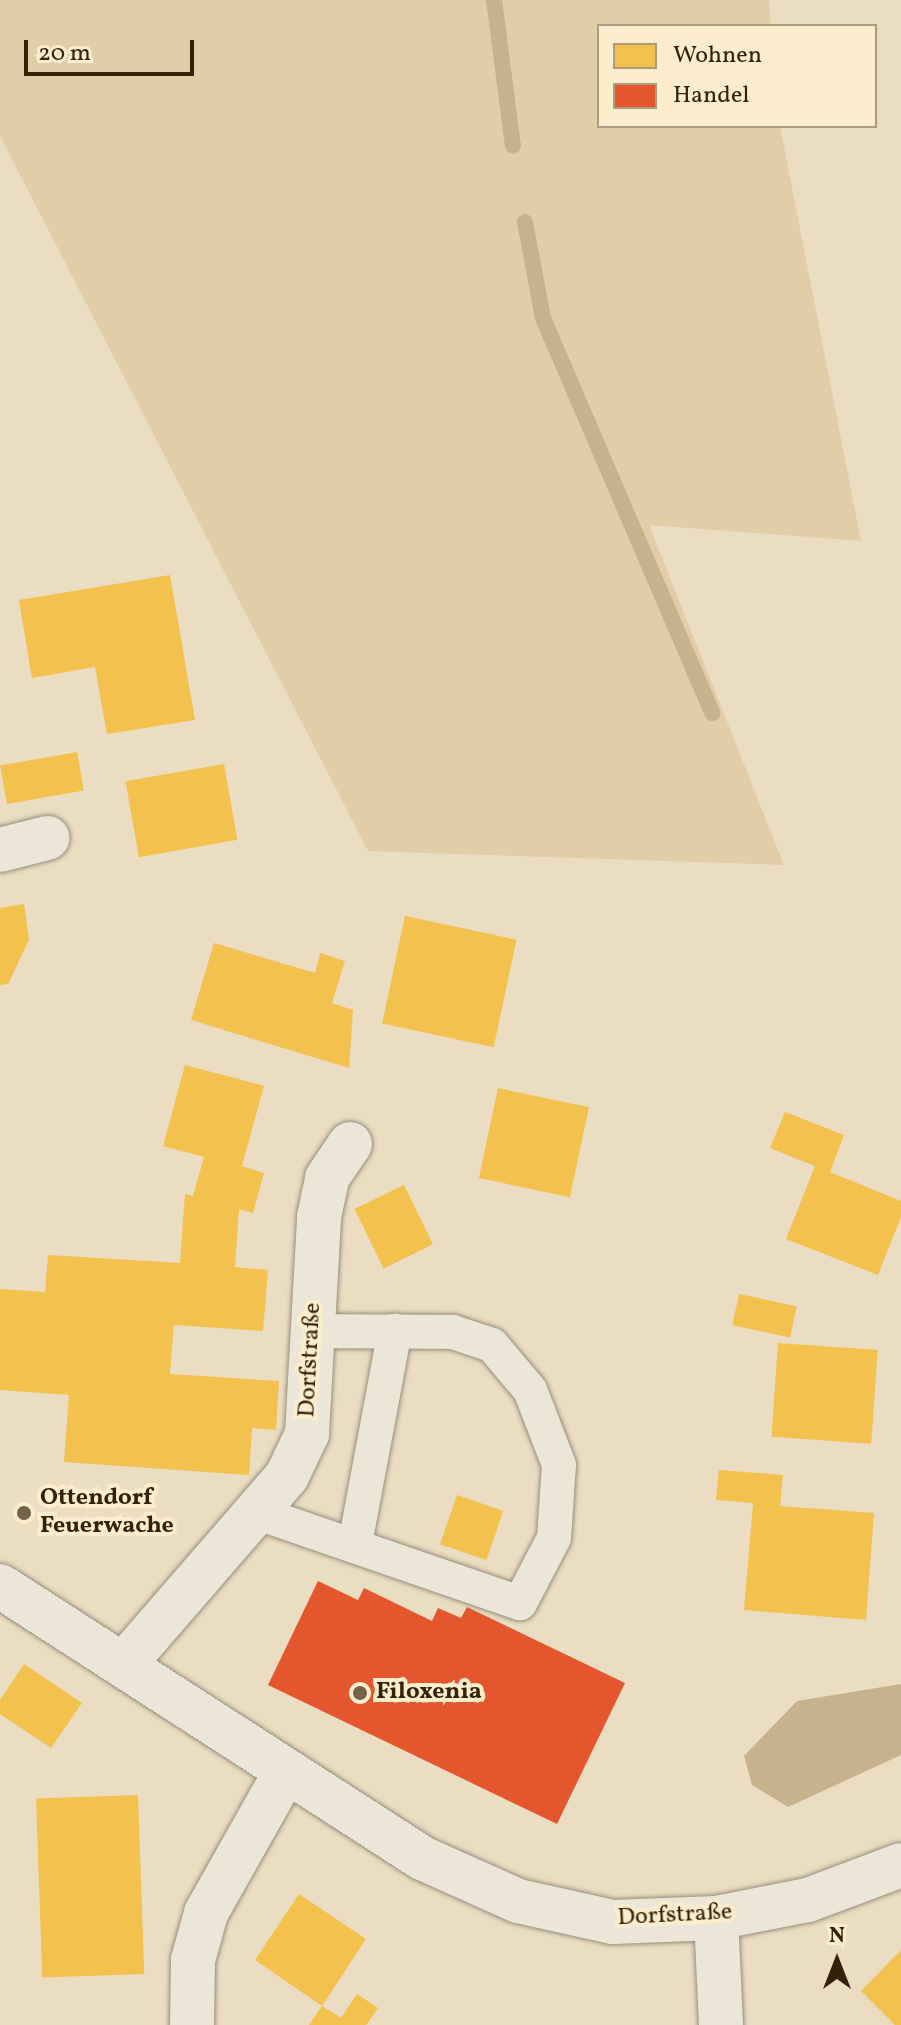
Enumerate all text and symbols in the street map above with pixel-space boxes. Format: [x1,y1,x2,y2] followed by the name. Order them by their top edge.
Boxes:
[28,24,198,74] scale bar
[597,24,877,128] legend
[38,37,91,71] text: 20 m
[673,39,762,73] text: Wohnen
[673,79,749,113] text: Handel
[294,1302,328,1418] street label: Dorfstraße
[40,1485,174,1541] place label: Ottendorf Feuerwache
[15,1504,33,1522] marker: Ottendorf Feuerwache
[376,1679,482,1707] place label: Filoxenia
[351,1684,369,1702] marker: Filoxenia
[617,1899,733,1933] street label: Dorfstraße
[797,1921,877,2001] north arrow
[829,1921,845,1952] text: N

